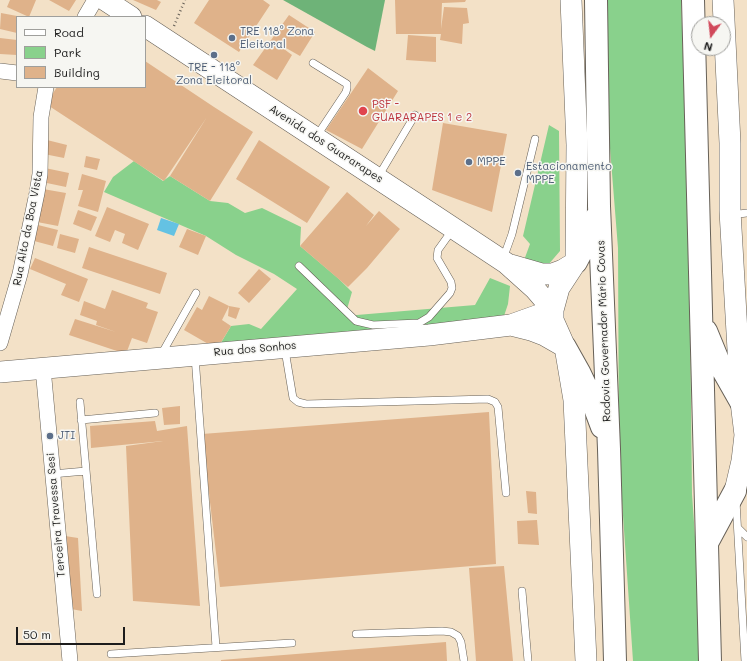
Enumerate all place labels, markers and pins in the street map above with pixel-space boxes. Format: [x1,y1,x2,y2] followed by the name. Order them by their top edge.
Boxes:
[240,25,314,51] place label: TRE 118° Zona Eleitoral
[227,33,237,43] marker: TRE 118° Zona Eleitoral
[209,50,219,60] marker: TRE - 118° Zona Eleitoral
[176,61,252,87] place label: TRE - 118° Zona Eleitoral
[372,98,472,124] place label: PSF - GUARARAPES 1 e 2
[357,105,369,117] marker: PSF - GUARARAPES 1 e 2
[477,155,506,169] place label: MPPE
[464,157,474,167] marker: MPPE
[526,160,612,186] place label: Estacionamento MPPE
[513,168,523,178] marker: Estacionamento MPPE
[58,429,75,443] place label: JTI
[45,431,55,441] marker: JTI

